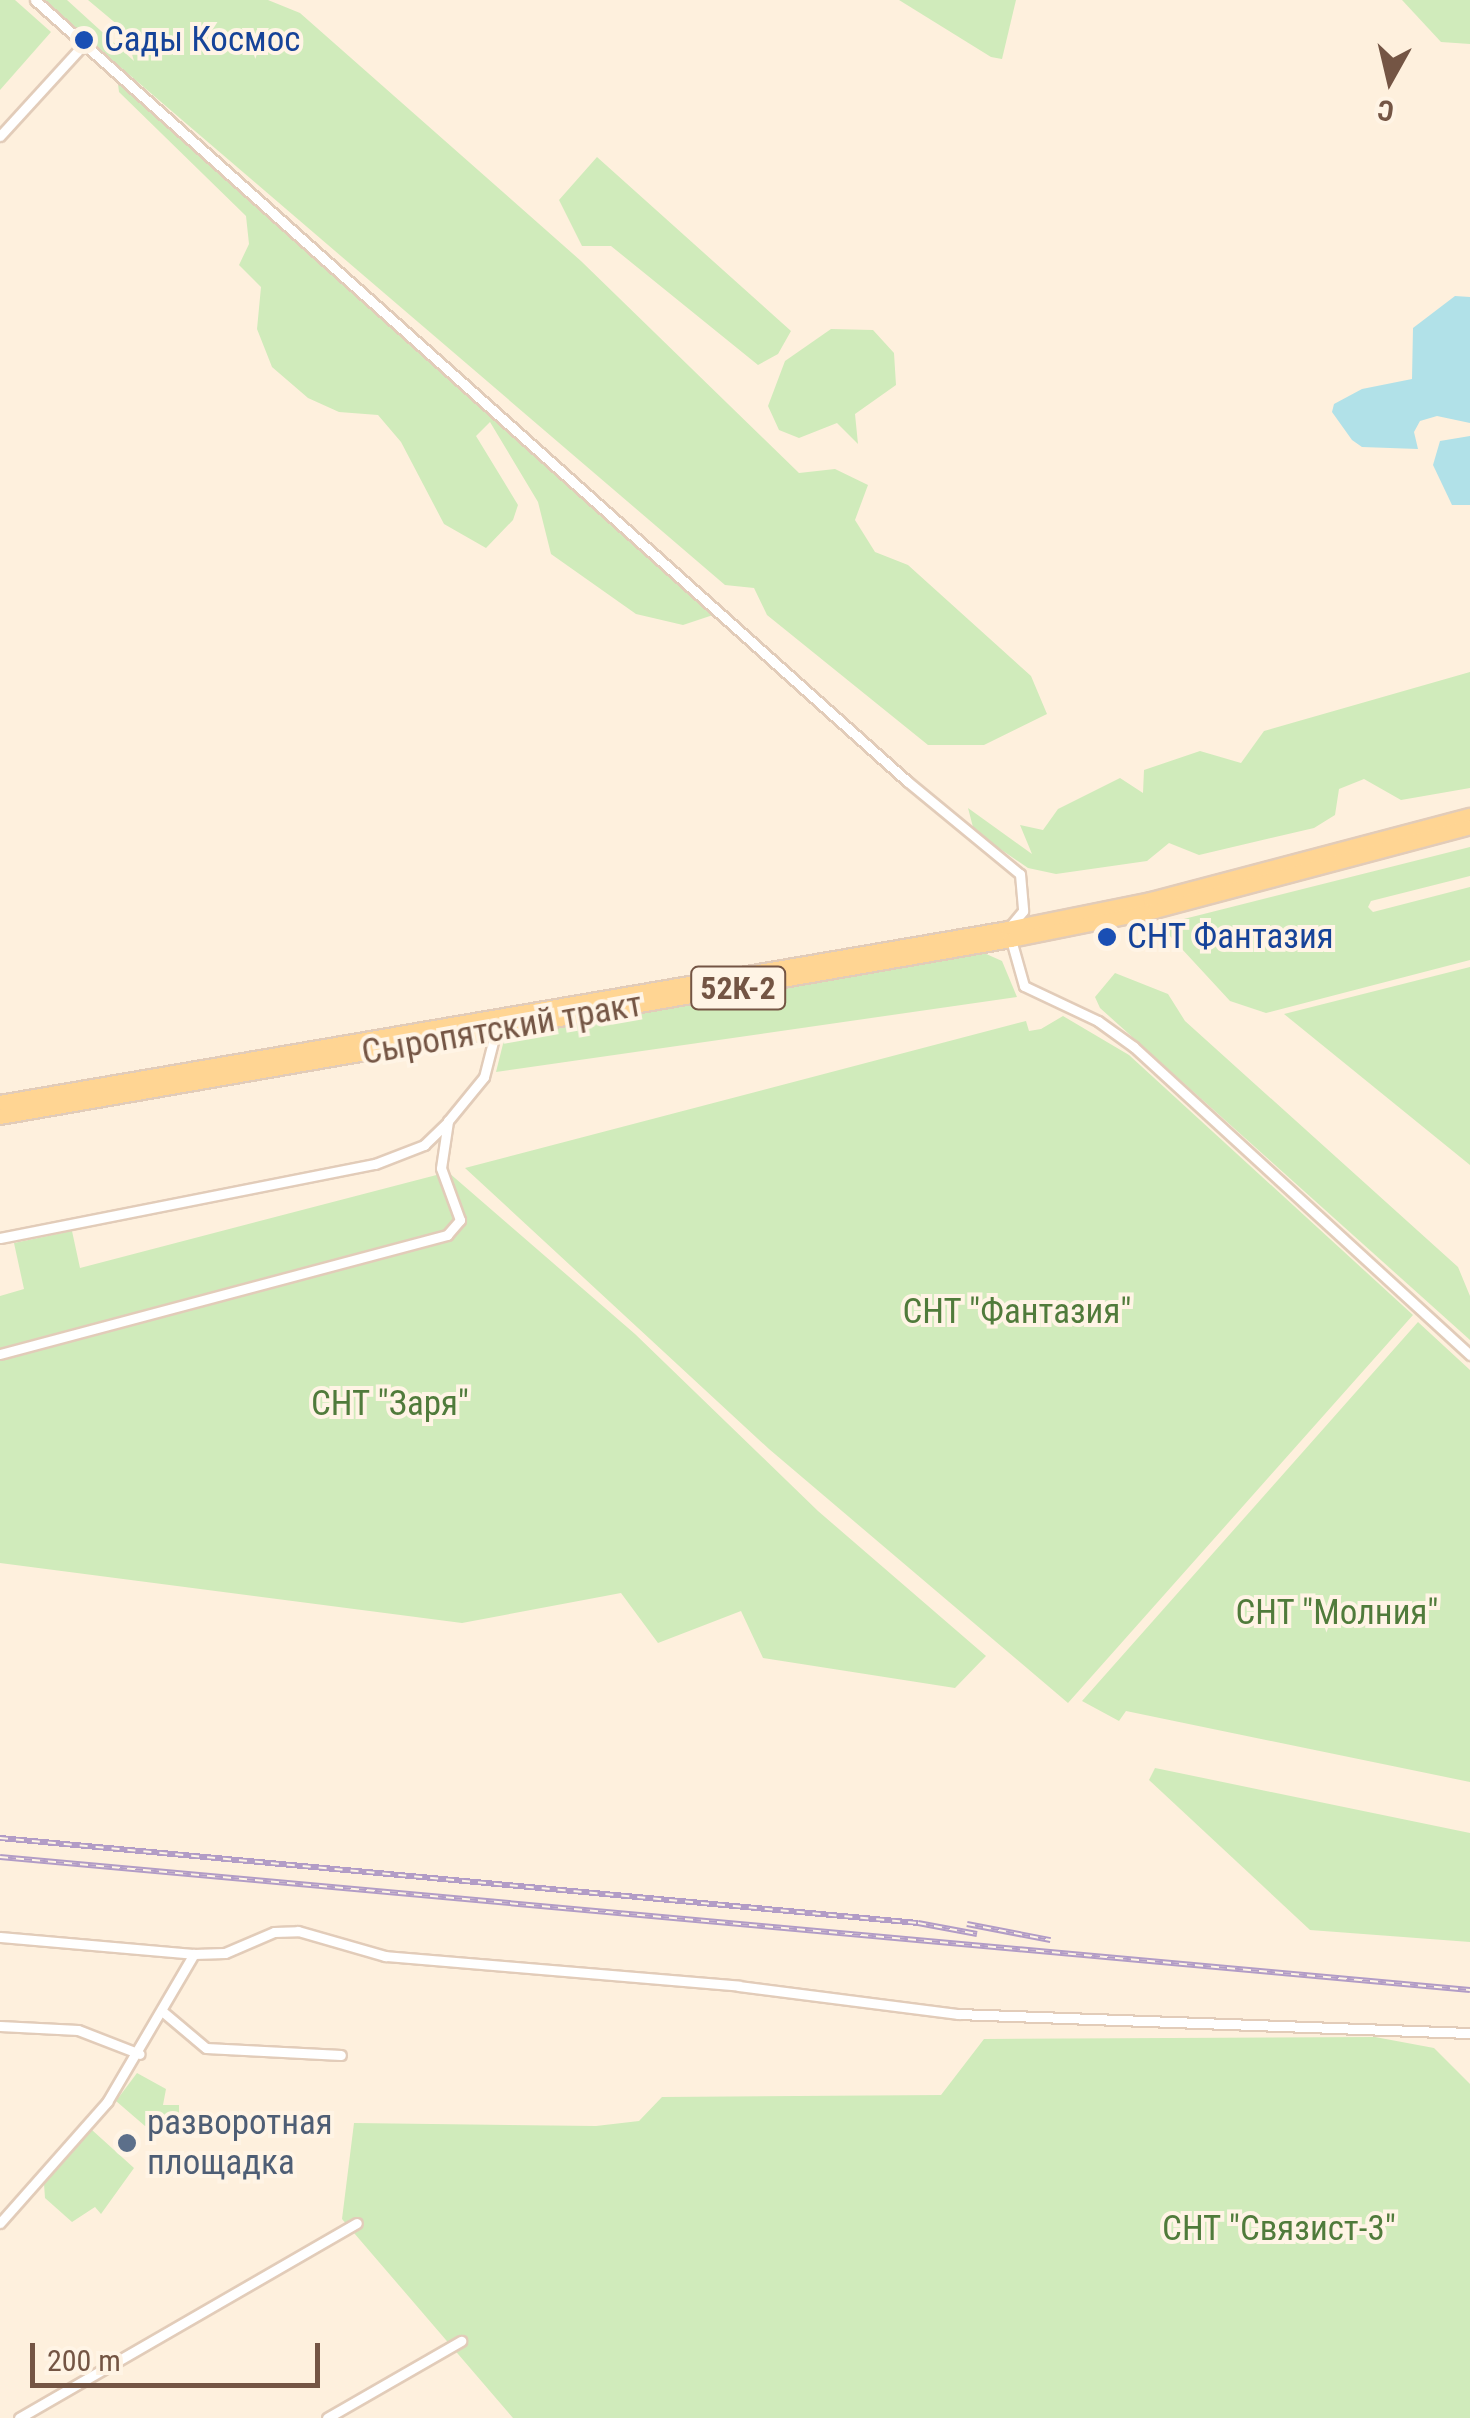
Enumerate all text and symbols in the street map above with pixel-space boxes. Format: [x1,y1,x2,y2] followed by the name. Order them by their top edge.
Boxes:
[104,19,300,61] place label: Сады Космос
[73,29,95,51] marker: Сады Космос
[1340,30,1440,130] north arrow
[1376,93,1396,128] text: С
[1127,916,1334,958] place label: СНТ Фантазия
[1096,926,1118,948] marker: СНТ Фантазия
[688,961,788,1015] road number: 52К-2
[359,984,645,1074] street label: Сыропятский тракт
[902,1291,1132,1333] park label: СНТ "Фантазия"
[311,1383,469,1425] park label: СНТ "Заря"
[1235,1592,1439,1634] park label: СНТ "Молния"
[147,2102,333,2184] place label: разворотная площадка
[116,2132,138,2154] marker: разворотная площадка
[1162,2208,1396,2250] park label: СНТ "Связист-3"
[35,2323,325,2385] scale bar
[47,2343,121,2378] text: 200 m

